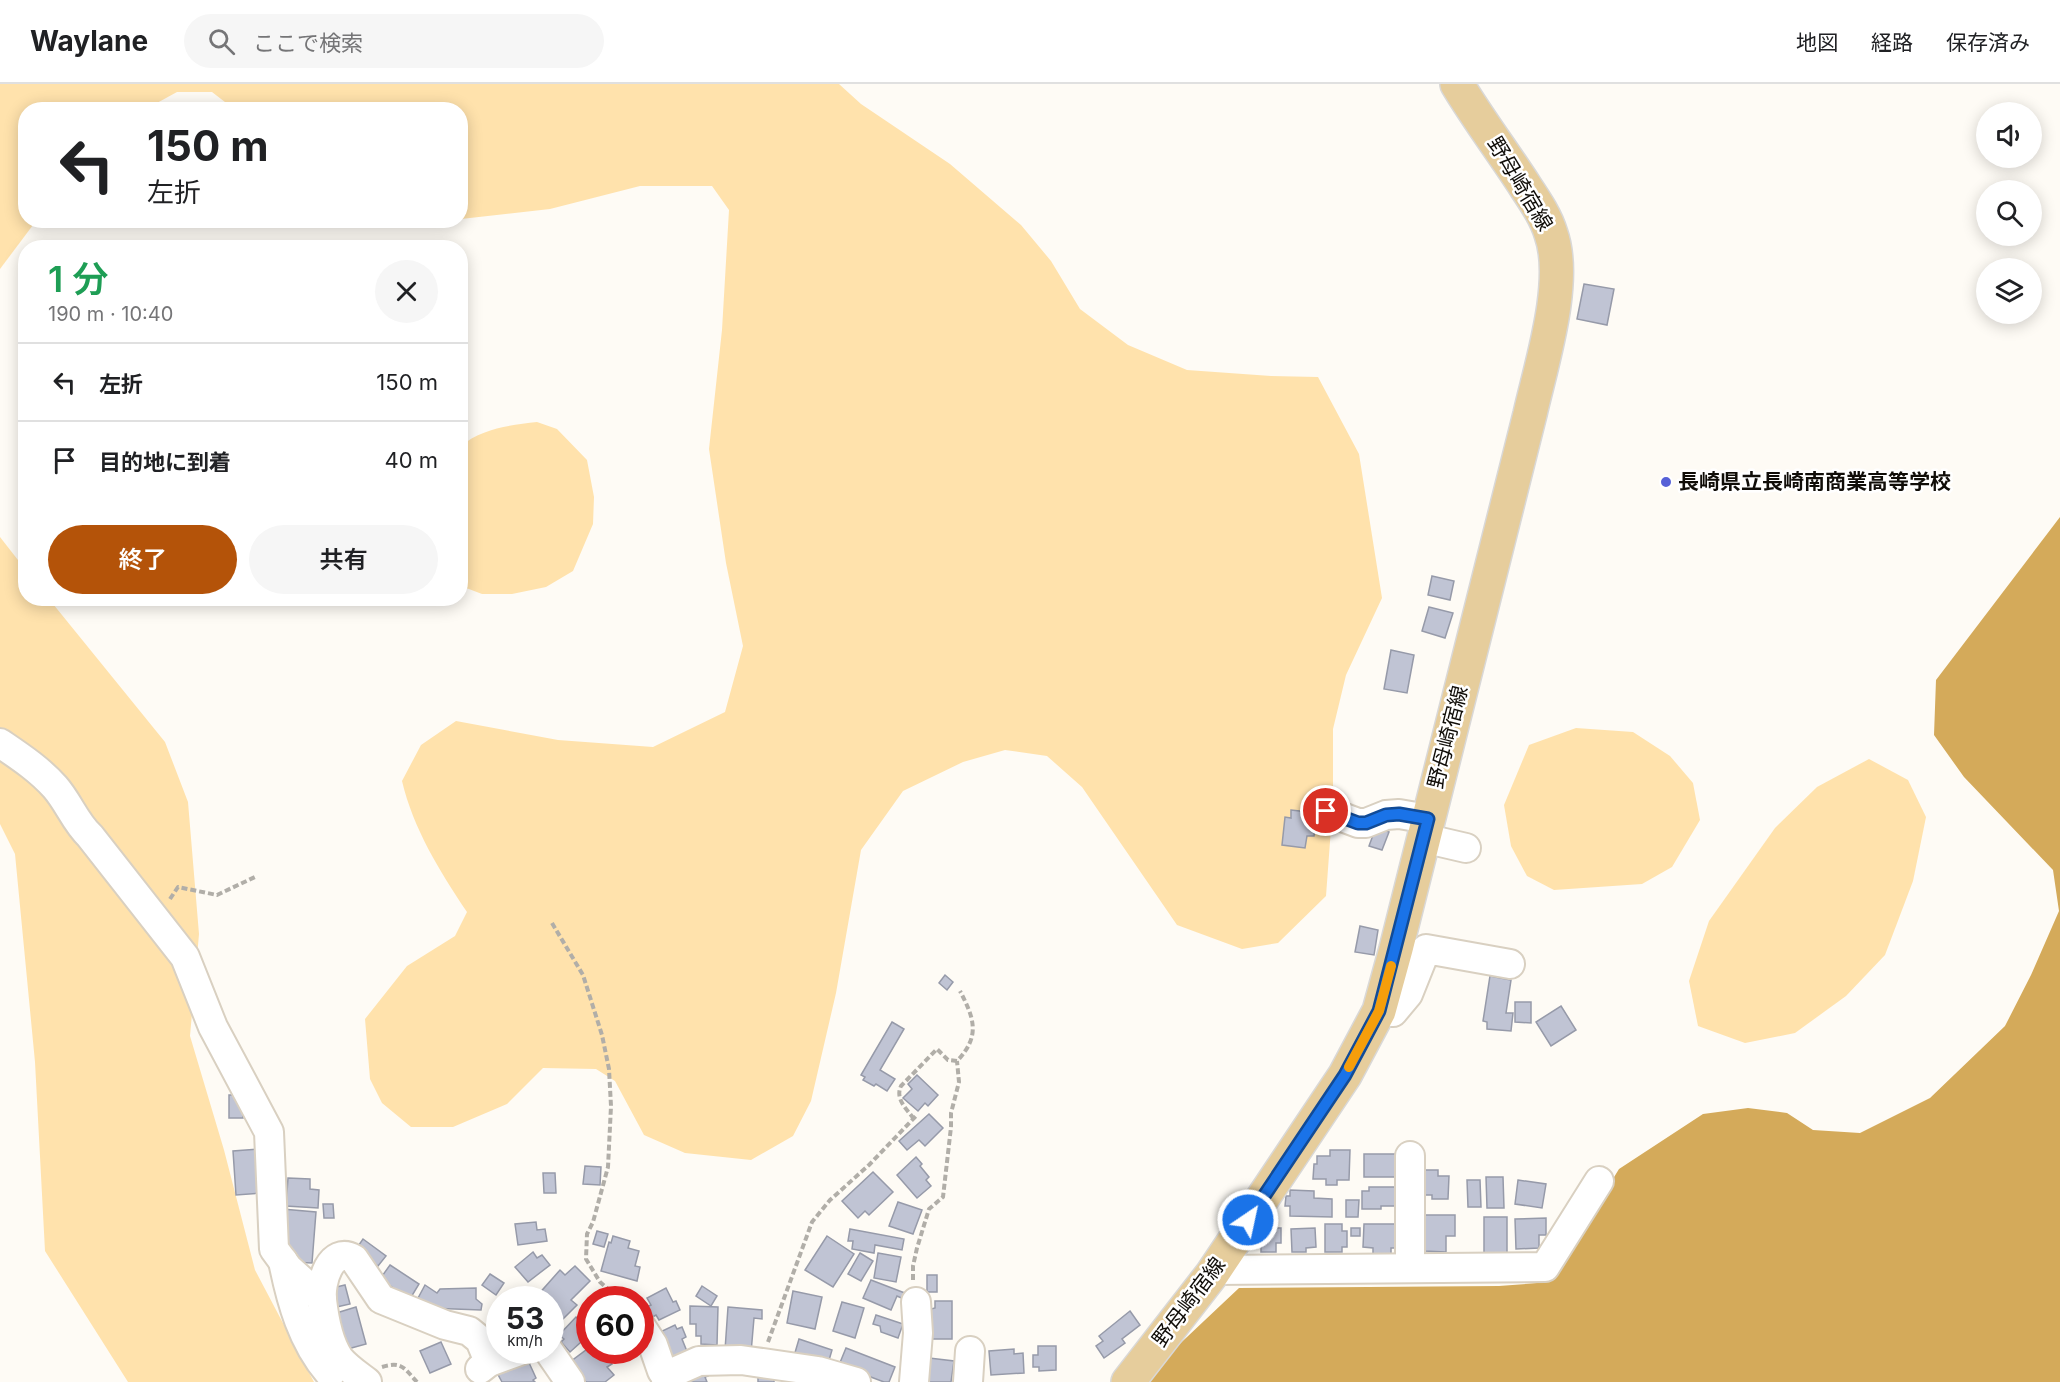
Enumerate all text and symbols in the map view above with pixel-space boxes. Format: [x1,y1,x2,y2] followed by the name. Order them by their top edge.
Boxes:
[184,14,604,68] search box
[30,24,148,58] text: Waylane
[205,25,238,58] icon: search
[253,30,363,56] text: ここで検索
[1796,30,1838,55] text: 地図
[1871,30,1913,55] text: 経路
[1946,30,2030,55] text: 保存済み
[1976,102,2042,324] map controls
[1976,102,2042,168] button: sound
[147,120,269,171] text: 150 m
[48,126,126,204] icon: left
[1483,132,1558,235] street label: 野母崎宿線
[147,176,201,209] text: 左折
[1976,180,2042,246] button: search
[48,257,108,301] text: 1 分
[1976,258,2042,324] button: layers
[375,260,438,323] button: close
[48,302,173,326] text: 190 m · 10:40
[48,366,81,399] icon: left
[376,369,438,395] text: 150 m
[99,371,143,397] text: 左折
[48,444,81,477] icon: arrive
[384,447,438,473] text: 40 m
[99,449,231,475] text: 目的地に到着
[1678,469,1951,494] place label: 長崎県立長崎南商業高等学校
[1659,475,1673,489] marker: 長崎県立長崎南商業高等学校
[48,525,237,594] button: 終了
[249,525,438,594] button: 共有
[1423,683,1472,791] street label: 野母崎宿線
[1300,785,1351,836] pin
[1309,794,1342,827] icon: arrive
[1216,1188,1280,1252] position arrow
[1147,1252,1230,1351] street label: 野母崎宿線
[576,1286,654,1364] speed limit sign: 60
[506,1300,544,1336] text: 53
[507,1331,543,1350] text: km/h

